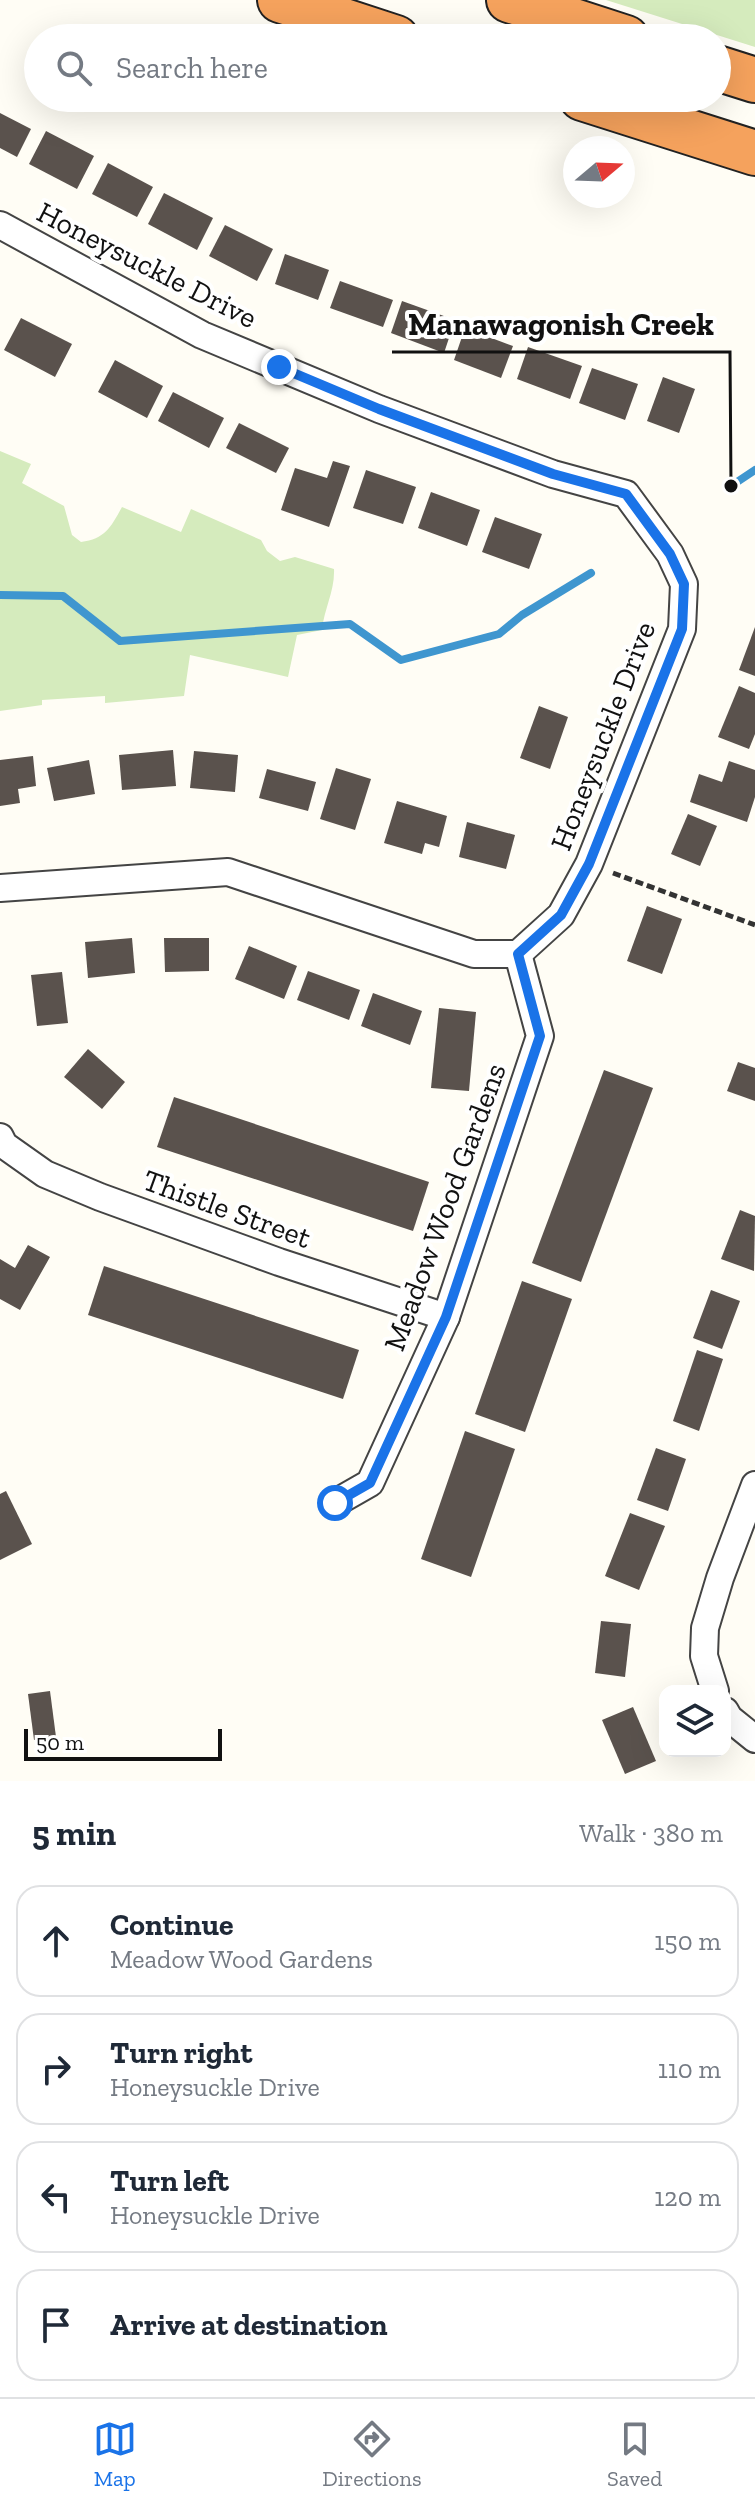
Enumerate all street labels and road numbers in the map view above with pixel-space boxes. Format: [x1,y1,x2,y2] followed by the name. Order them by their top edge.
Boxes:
[31,194,263,336] street label: Honeysuckle Drive
[543,617,663,855] street label: Honeysuckle Drive
[376,1058,514,1356] street label: Meadow Wood Gardens
[138,1162,316,1256] street label: Thistle Street

